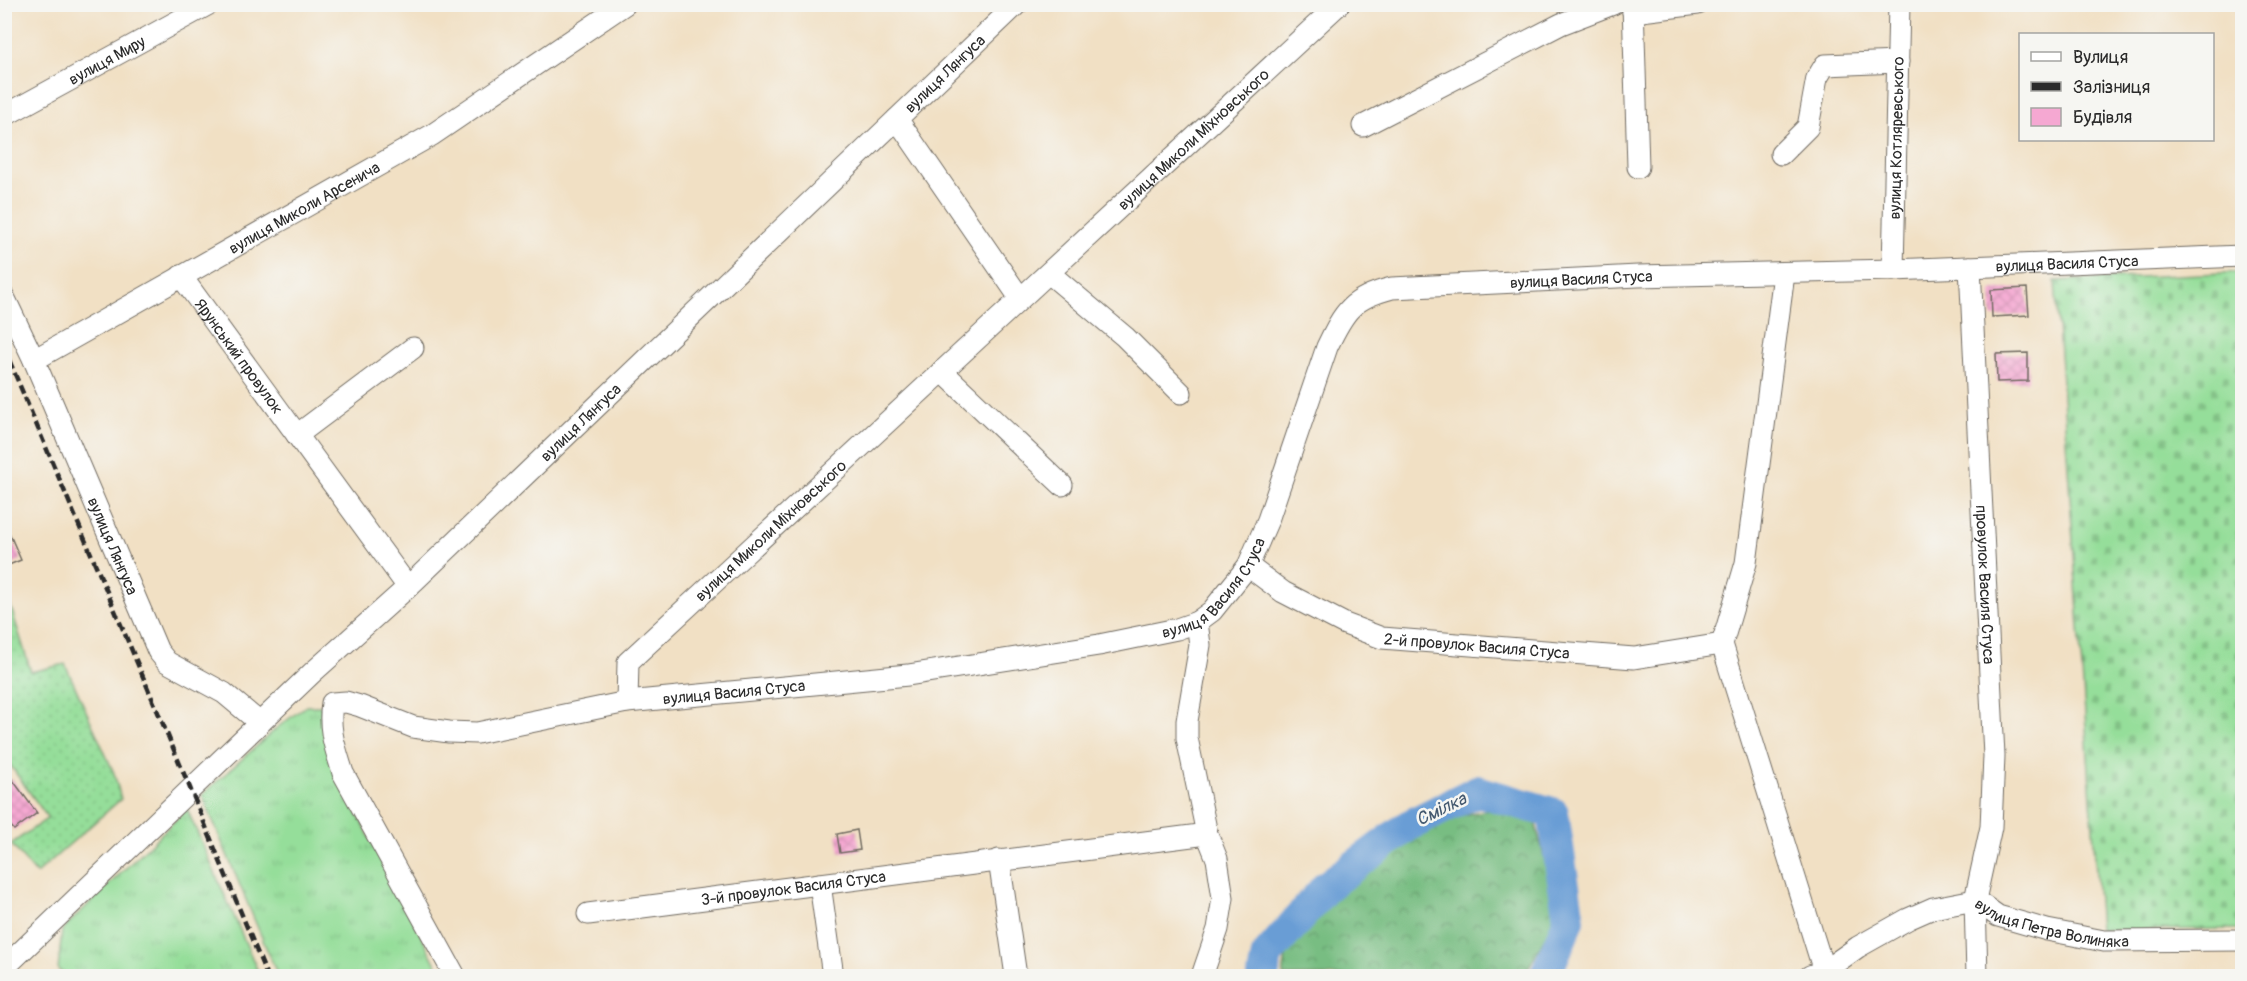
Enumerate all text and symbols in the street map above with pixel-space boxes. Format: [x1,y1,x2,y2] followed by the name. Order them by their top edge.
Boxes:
[901,31,990,117] street label: вулиця Лянгуса
[65,32,149,90] street label: вулиця Миру
[2019,33,2214,141] legend
[2073,46,2128,69] text: Вулиця
[1885,56,1909,220] street label: вулиця Котляревського
[1114,64,1274,215] street label: вулиця Миколи Міхновського
[2073,76,2150,99] text: Залізниця
[2073,106,2132,129] text: Будівля
[225,158,384,259] street label: вулиця Миколи Арсенича
[1995,251,2139,277] street label: вулиця Василя Стуса
[1509,267,1653,293] street label: вулиця Василя Стуса
[190,295,287,418] street label: Ярунський провулок
[536,379,626,466] street label: вулиця Лянгуса
[691,456,851,606] street label: вулиця Миколи Міхновського
[83,494,142,598] street label: вулиця Лянгуса
[1971,505,1998,665] street label: провулок Василя Стуса
[1160,535,1270,643] street label: вулиця Василя Стуса
[1383,629,1570,664] street label: 2-й провулок Василя Стуса
[662,676,806,710] street label: вулиця Василя Стуса
[1412,787,1472,831] water label: Смілка
[700,867,887,910] street label: 3-й провулок Василя Стуса
[1971,894,2129,952] street label: вулиця Петра Волиняка

